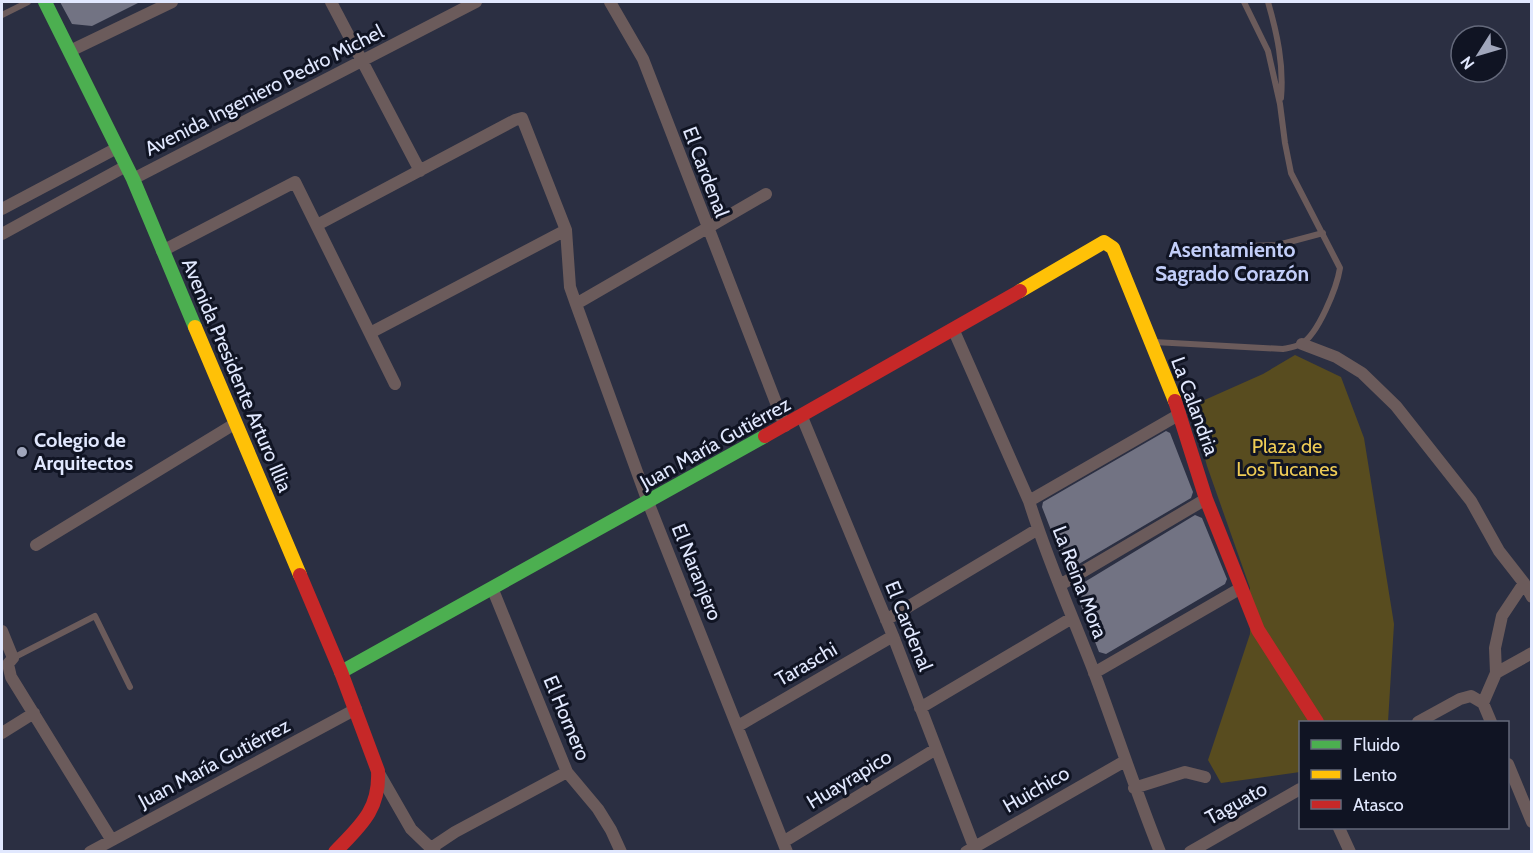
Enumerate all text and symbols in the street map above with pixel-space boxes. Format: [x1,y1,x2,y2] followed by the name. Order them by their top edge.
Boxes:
[141,19,388,161] street label: Avenida Ingeniero Pedro Michel
[1449,24,1509,84] north arrow
[1456,52,1478,73] text: N
[678,123,734,221] street label: El Cardenal
[1155,237,1309,286] district label: Asentamiento Sagrado Corazón
[177,255,297,496] street label: Avenida Presidente Arturo Illia
[1166,354,1224,459] street label: La Calandria
[635,392,794,495] street label: Juan María Gutiérrez
[34,428,133,475] place label: Colegio de Arquitectos
[1236,434,1338,481] park label: Plaza de Los Tucanes
[15,445,29,459] marker: Colegio de Arquitectos
[667,520,727,624] street label: El Naranjero
[1048,522,1113,642] street label: La Reina Mora
[880,577,938,675] street label: El Cardenal
[771,637,841,691] street label: Taraschi
[538,672,596,764] street label: El Hornero
[133,713,294,814] street label: Juan María Gutiérrez
[1299,721,1509,829] legend
[1353,734,1400,756] text: Fluido
[802,744,896,814] street label: Huayrapico
[999,760,1073,818] street label: Huichico
[1353,764,1397,786] text: Lento
[1201,776,1271,830] street label: Taguato
[1353,794,1404,816] text: Atasco

